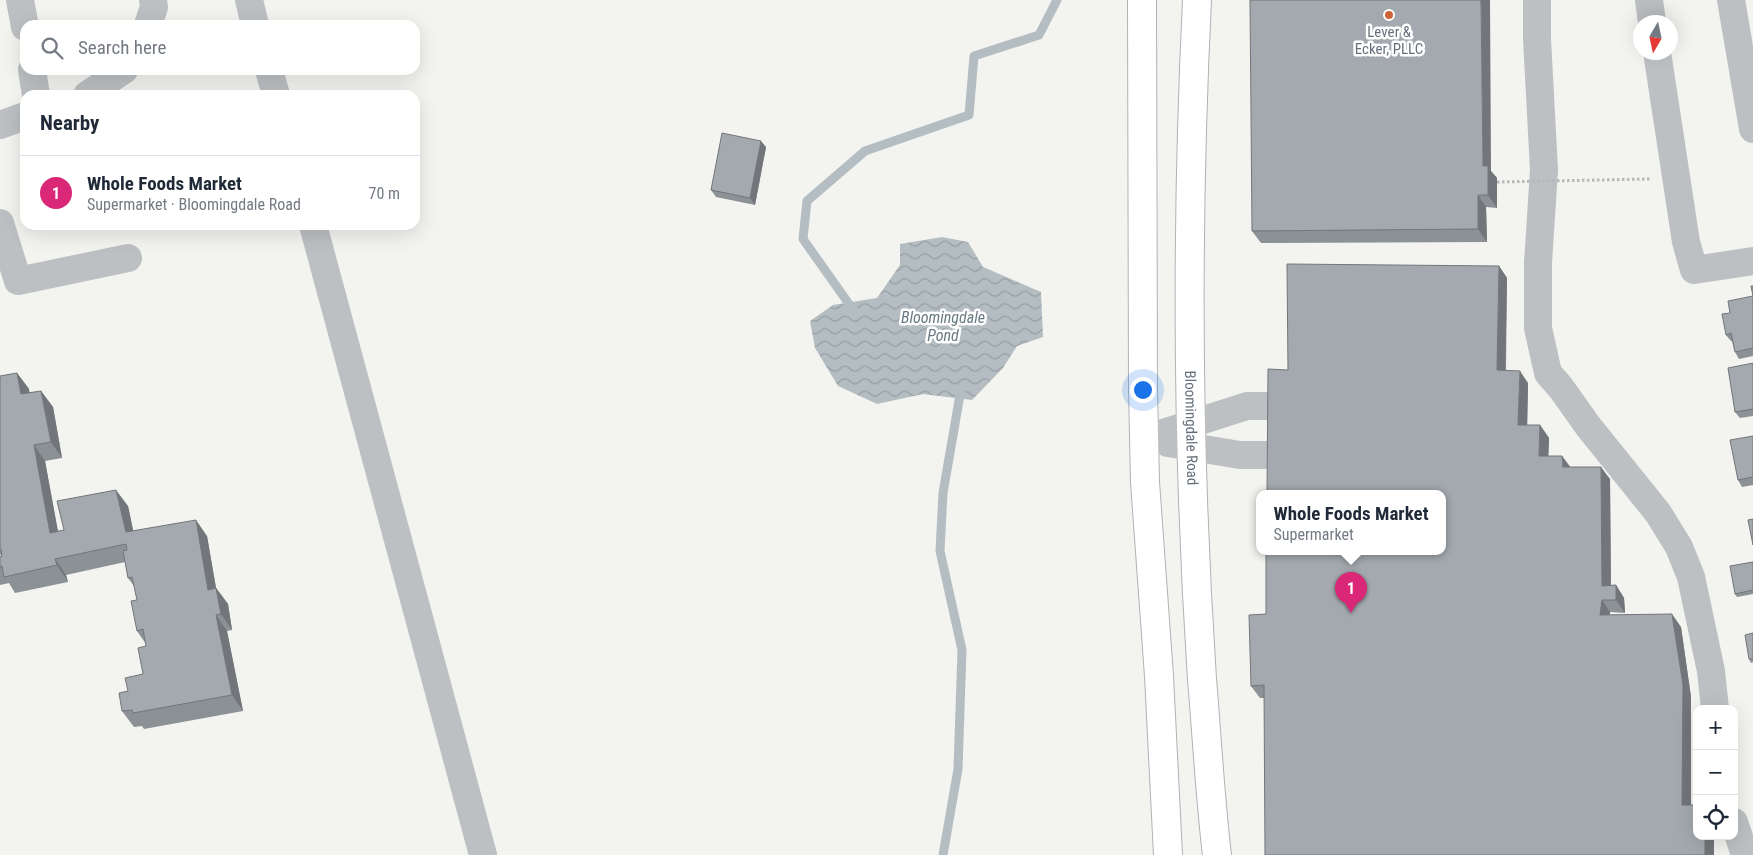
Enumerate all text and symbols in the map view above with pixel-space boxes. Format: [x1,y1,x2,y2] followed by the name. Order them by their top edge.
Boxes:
[1383,9,1395,21] marker: Lever & Ecker, PLLC
[1633,15,1678,60] north arrow
[20,20,420,75] search box
[1355,23,1423,58] place label: Lever & Ecker, PLLC
[38,34,66,62] icon: search
[78,36,166,59] text: Search here
[40,111,99,135] text: Nearby
[87,172,242,195] text: Whole Foods Market
[52,184,60,203] text: 1
[368,184,400,203] text: 70 m
[87,195,301,214] text: Supermarket · Bloomingdale Road
[901,308,985,345] water label: Bloomingdale Pond
[1181,370,1202,486] street label: Bloomingdale Road
[1130,377,1156,403] your location
[1256,490,1446,555] popup
[1274,502,1428,525] text: Whole Foods Market
[1274,525,1354,544] text: Supermarket
[1335,572,1367,613] pin: 1
[1693,705,1738,840] map controls
[1693,705,1738,750] button: +
[1693,750,1738,795] button: −
[1693,795,1738,840] button: locate

